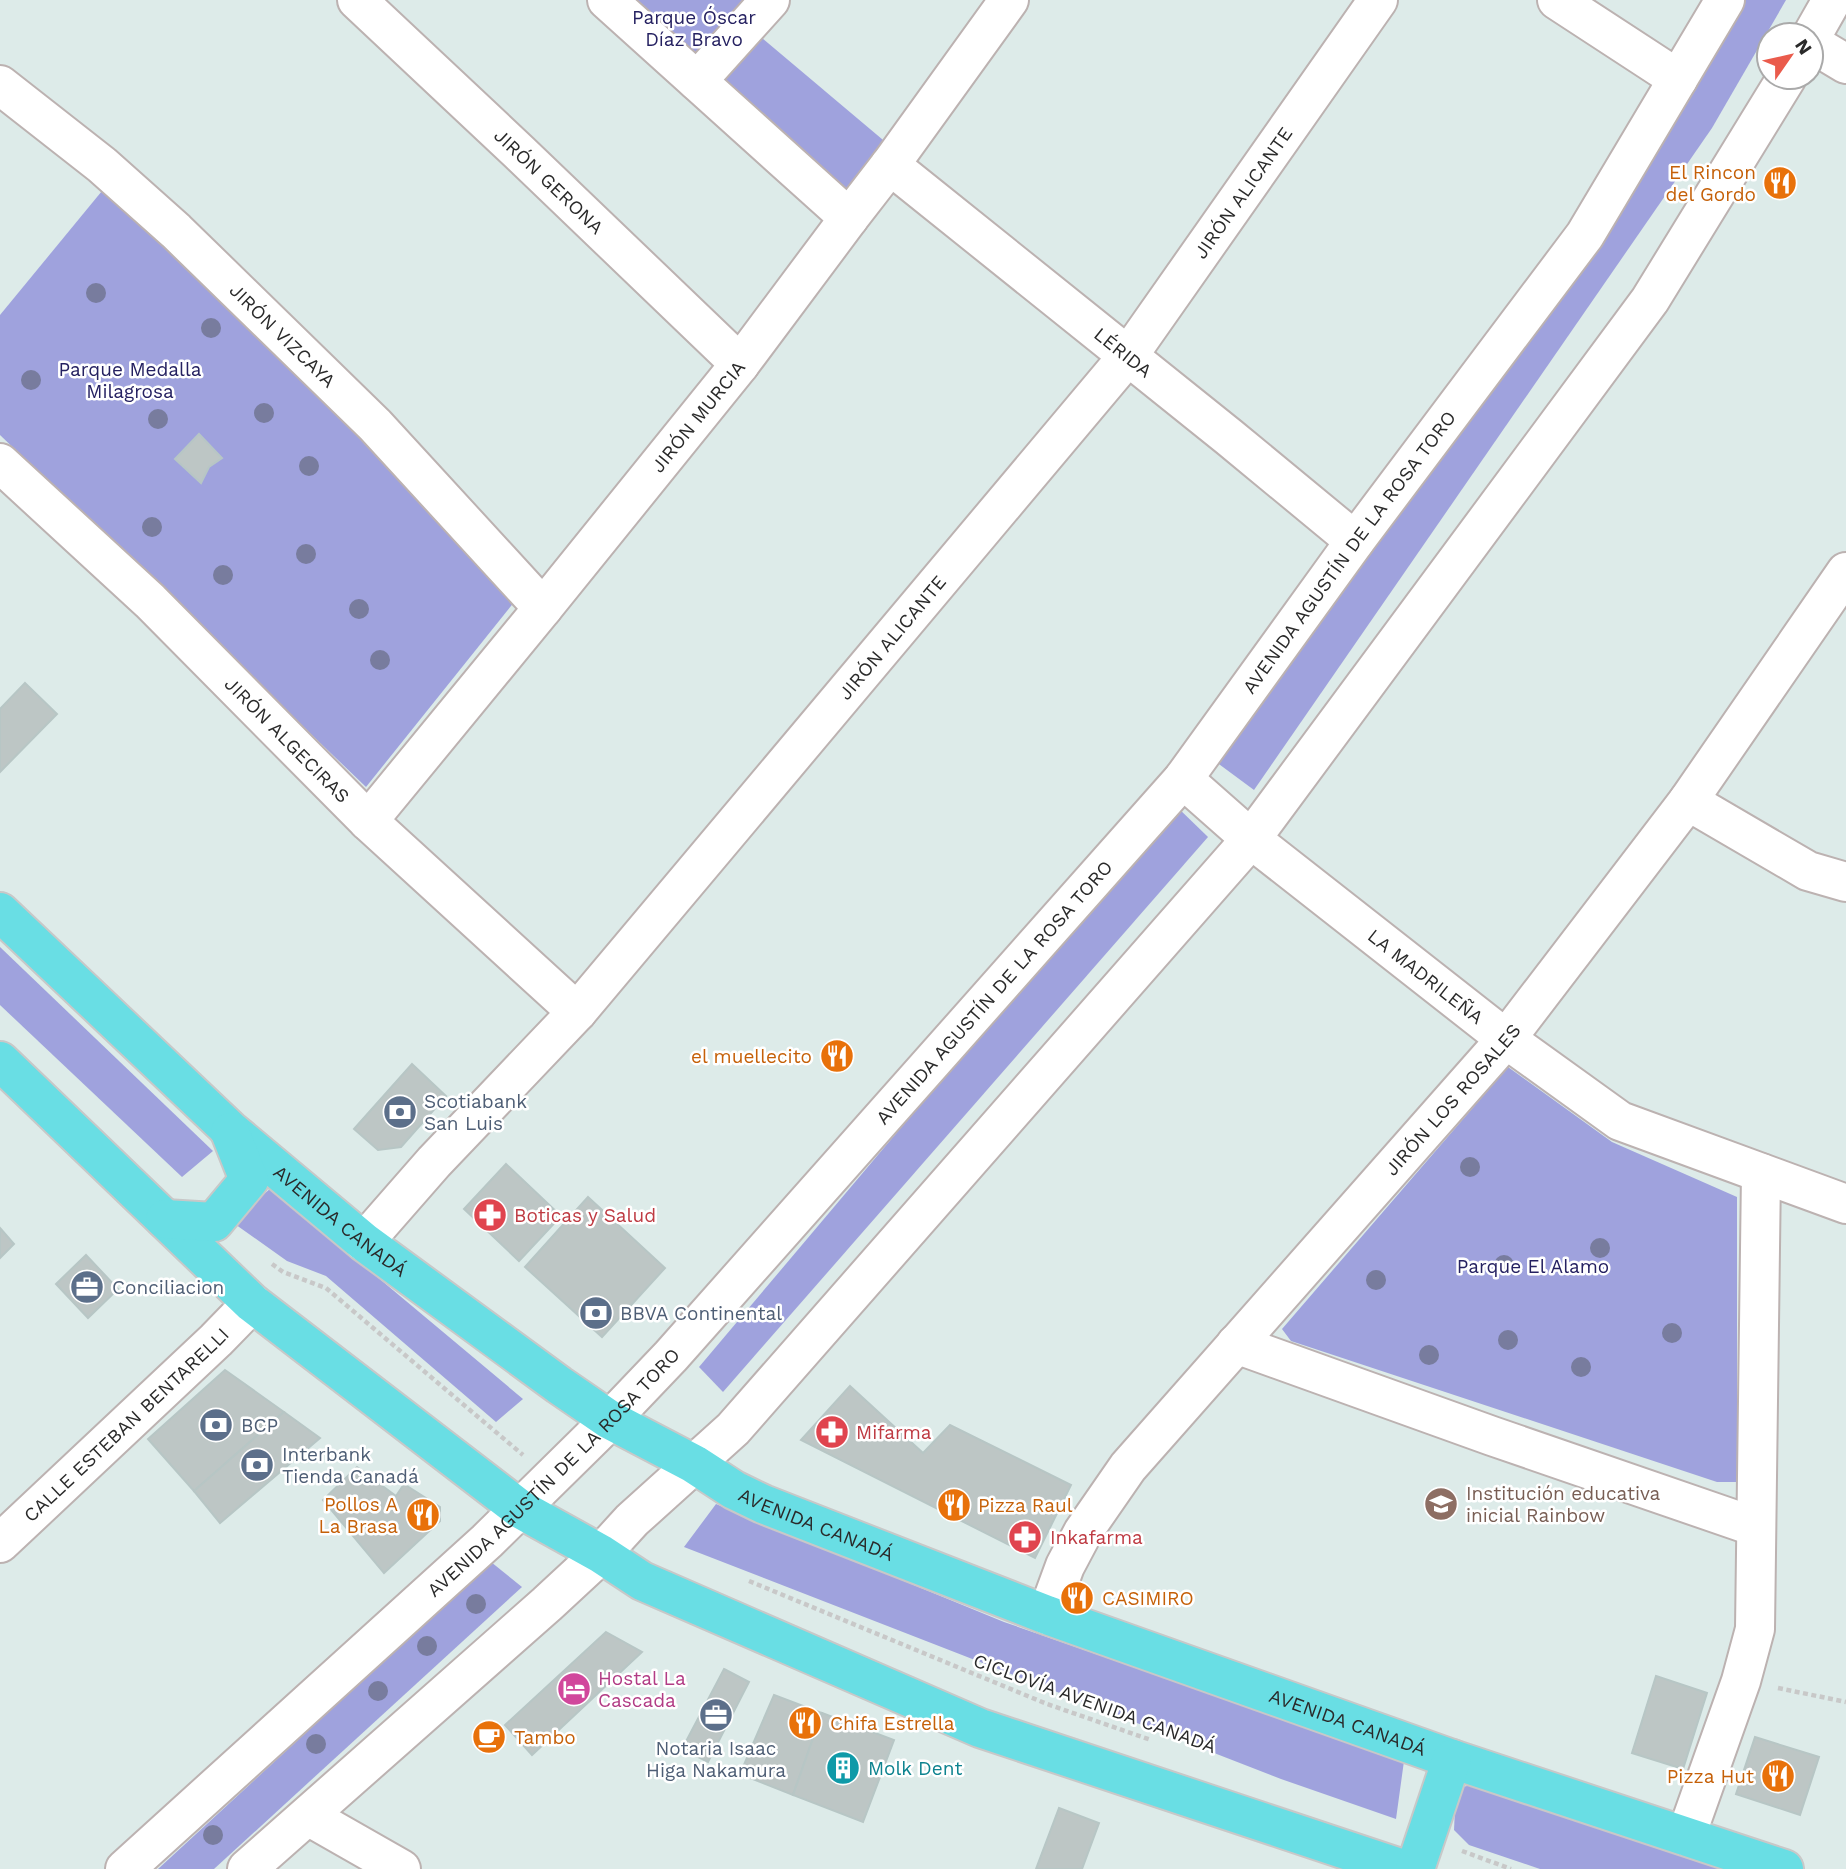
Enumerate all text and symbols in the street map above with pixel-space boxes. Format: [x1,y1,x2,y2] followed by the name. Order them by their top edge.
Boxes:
[632,6,756,51] park label: Parque Óscar Díaz Bravo
[1755,21,1825,91] north arrow
[1790,35,1817,59] text: N
[1189,123,1297,263] street label: JIRÓN ALICANTE
[489,124,609,239] street label: JIRÓN GERONA
[1666,161,1756,206] place label: El Rincon del Gordo
[1761,164,1799,202] restaurant icon: El Rincon del Gordo
[225,279,341,393] street label: JIRÓN VIZCAYA
[1089,322,1157,383] street label: LÉRIDA
[646,356,750,477] street label: JIRÓN MURCIA
[59,358,202,403] park label: Parque Medalla Milagrosa
[1238,406,1461,698] street label: AVENIDA AGUSTÍN DE LA ROSA TORO
[833,571,951,704] street label: JIRÓN ALICANTE
[220,672,354,808] street label: JIRÓN ALGECIRAS
[871,856,1117,1129] street label: AVENIDA AGUSTÍN DE LA ROSA TORO
[1363,924,1488,1029] street label: LA MADRILEÑA
[1380,1019,1526,1180] street label: JIRÓN LOS ROSALES
[818,1037,856,1075] restaurant icon: el muellecito
[691,1045,812,1068] place label: el muellecito
[424,1090,527,1135] place label: Scotiabank San Luis
[381,1093,419,1131] bank icon: Scotiabank San Luis
[269,1160,412,1282] street label: AVENIDA CANADÁ
[471,1196,509,1234] pharmacy icon: Boticas y Salud
[514,1204,656,1227] place label: Boticas y Salud
[1457,1255,1609,1278] park label: Parque El Alamo
[68,1268,106,1306] office icon: Conciliacion
[112,1276,224,1299] place label: Conciliacion
[577,1294,615,1332] bank icon: BBVA Continental
[620,1302,782,1325] place label: BBVA Continental
[19,1323,234,1527] street label: CALLE ESTEBAN BENTARELLI
[422,1343,685,1602] street label: AVENIDA AGUSTÍN DE LA ROSA TORO
[197,1406,235,1444] bank icon: BCP
[813,1413,851,1451] pharmacy icon: Mifarma
[241,1414,278,1437] place label: BCP
[856,1421,932,1444] place label: Mifarma
[282,1443,419,1488] place label: Interbank Tienda Canadá
[238,1446,276,1484] bank icon: Interbank Tienda Canadá
[1466,1482,1661,1527] place label: Institución educativa inicial Rainbow
[735,1483,897,1566] street label: AVENIDA CANADÁ
[1422,1485,1460,1523] school or university icon: Institución educativa inicial Rainbow
[935,1486,973,1524] restaurant icon: Pizza Raul
[318,1493,398,1538] place label: Pollos A La Brasa
[978,1494,1073,1517] place label: Pizza Raul
[404,1496,442,1534] restaurant icon: Pollos A La Brasa
[1006,1518,1044,1556] pharmacy icon: Inkafarma
[1050,1526,1143,1549] place label: Inkafarma
[1058,1579,1096,1617] restaurant icon: CASIMIRO
[1102,1587,1194,1610] place label: CASIMIRO
[970,1649,1220,1758] street label: CICLOVÍA AVENIDA CANADÁ
[598,1667,686,1712] place label: Hostal La Cascada
[555,1670,593,1708] hotel icon: Hostal La Cascada
[1266,1684,1429,1761] street label: AVENIDA CANADÁ
[697,1696,735,1734] office icon: Notaria Isaac Higa Nakamura
[786,1704,824,1742] restaurant icon: Chifa Estrella
[830,1712,955,1735] place label: Chifa Estrella
[470,1718,508,1756] cafe icon: Tambo
[514,1726,576,1749] place label: Tambo
[646,1737,786,1782] place label: Notaria Isaac Higa Nakamura
[824,1749,862,1787] building icon: Molk Dent
[868,1757,962,1780] place label: Molk Dent
[1759,1757,1797,1795] restaurant icon: Pizza Hut
[1667,1765,1754,1788] place label: Pizza Hut

